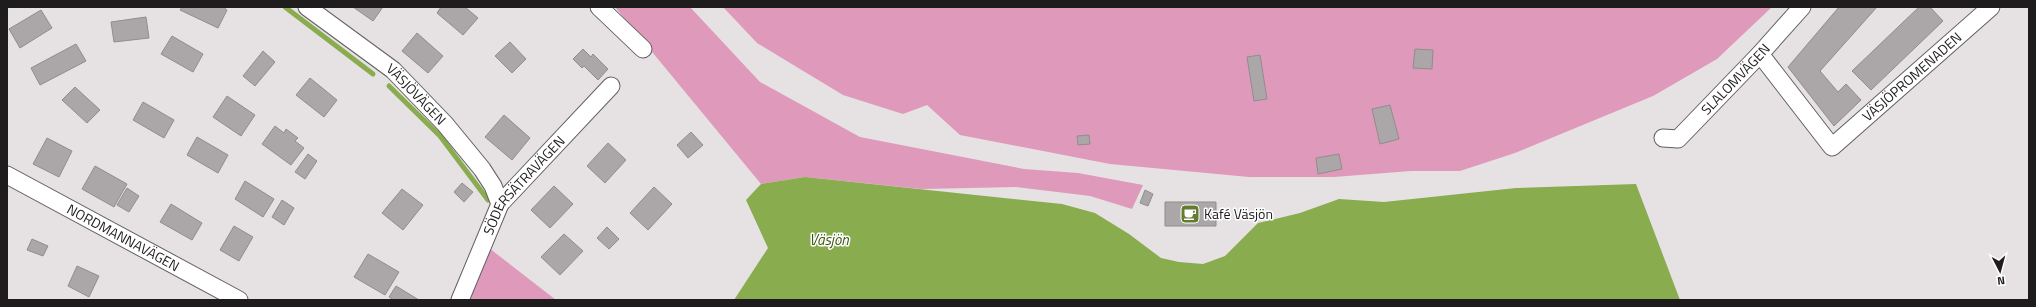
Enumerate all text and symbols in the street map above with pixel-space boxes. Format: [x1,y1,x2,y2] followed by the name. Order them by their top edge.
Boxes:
[1857,27,1966,126] street label: VÄSJÖPROMENADEN
[1696,39,1775,119] street label: SLALOMVÄGEN
[382,58,451,129] street label: VÄSJÖVÄGEN
[477,131,569,238] street label: SÖDERSÄTRAVÄGEN
[63,198,184,276] street label: NORDMANNAVÄGEN
[1179,203,1201,225] cafe icon: Kafé Väsjön
[1204,203,1273,224] place label: Kafé Väsjön
[809,228,849,251] water label: Väsjön
[1980,251,2020,291] north arrow
[1996,273,2006,289] text: N

